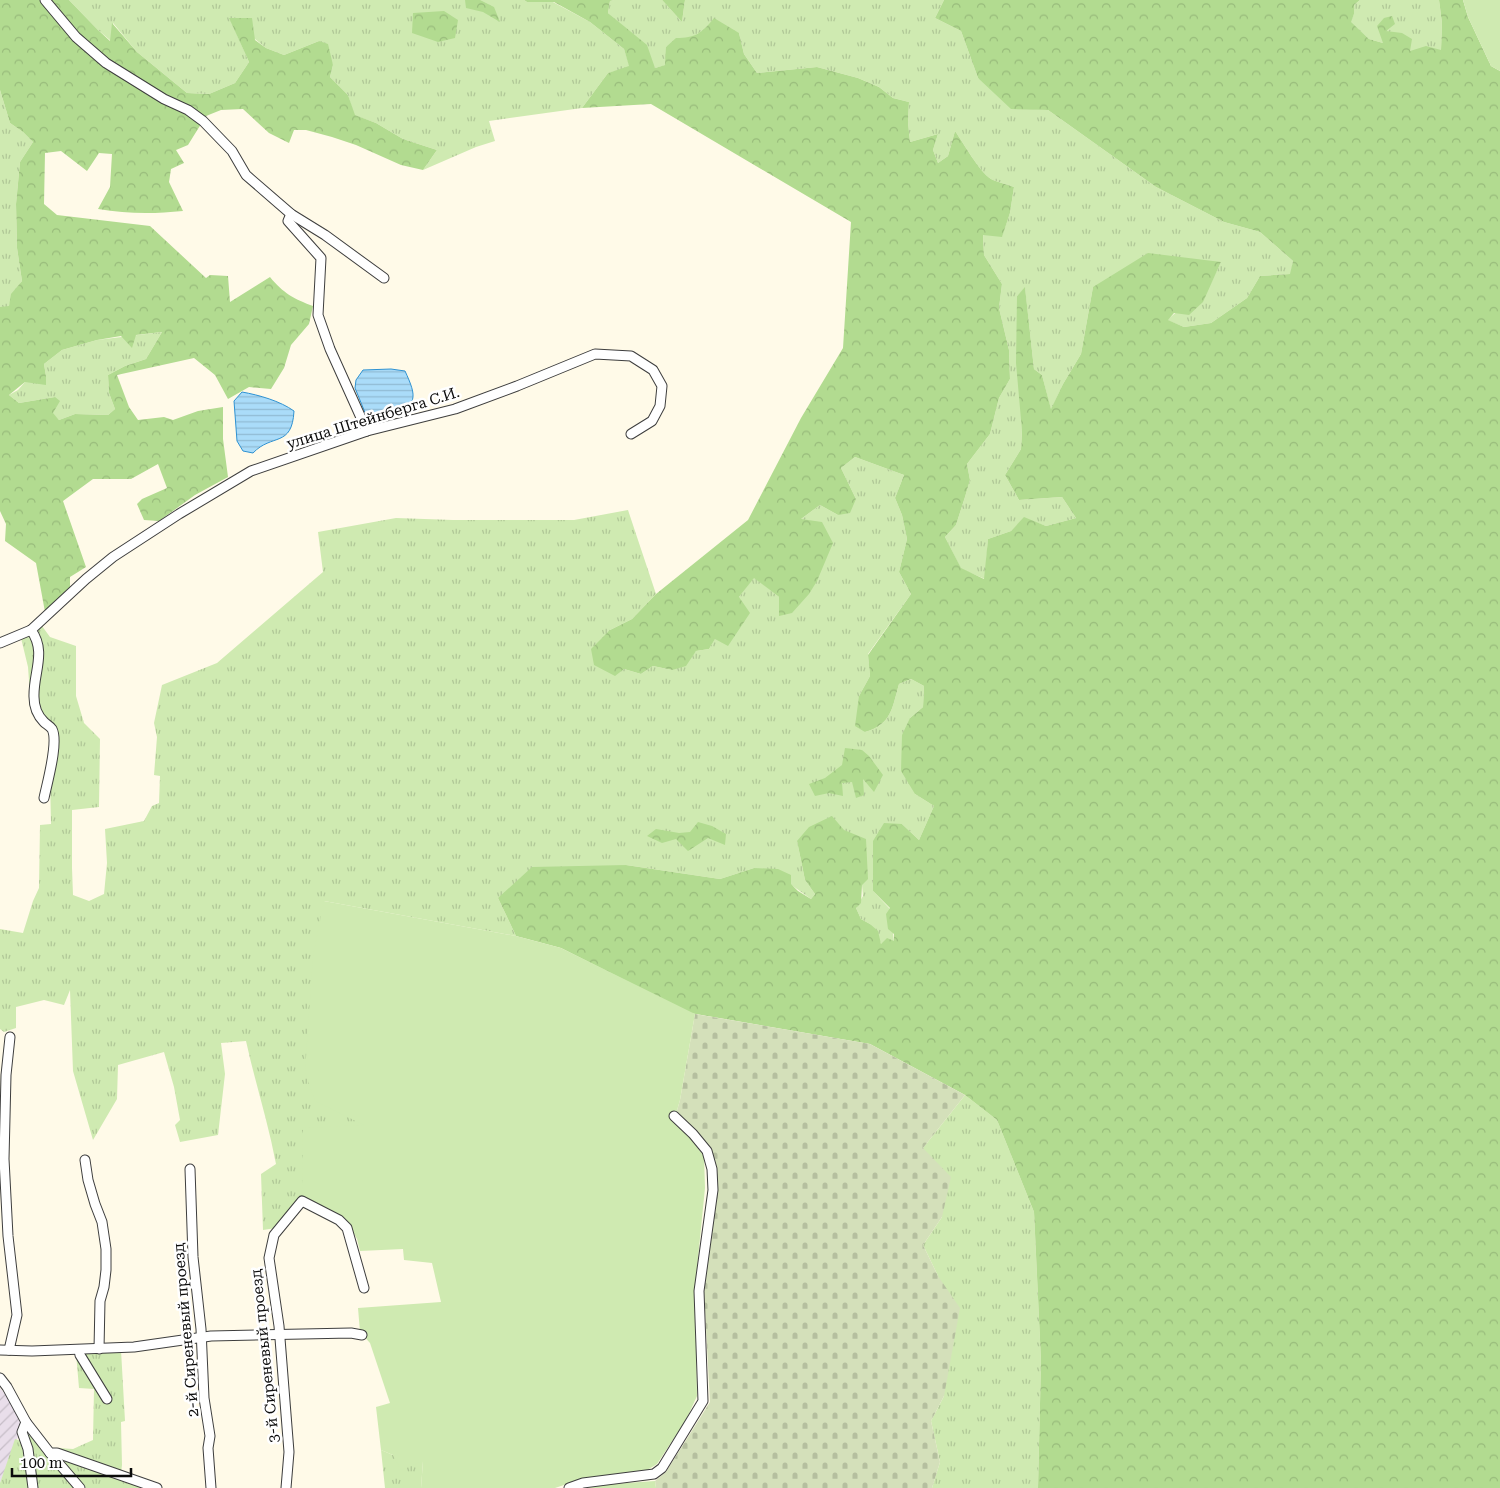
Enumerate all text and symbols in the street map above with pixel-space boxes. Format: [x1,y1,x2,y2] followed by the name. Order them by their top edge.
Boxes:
[284,383,462,453] street label: улица Штейнберга С.И.
[169,1242,203,1418] street label: 2-й Сиреневый проезд
[247,1268,283,1444] street label: 3-й Сиреневый проезд
[12,1446,131,1478] scale bar
[20,1454,63,1472] text: 100 m

